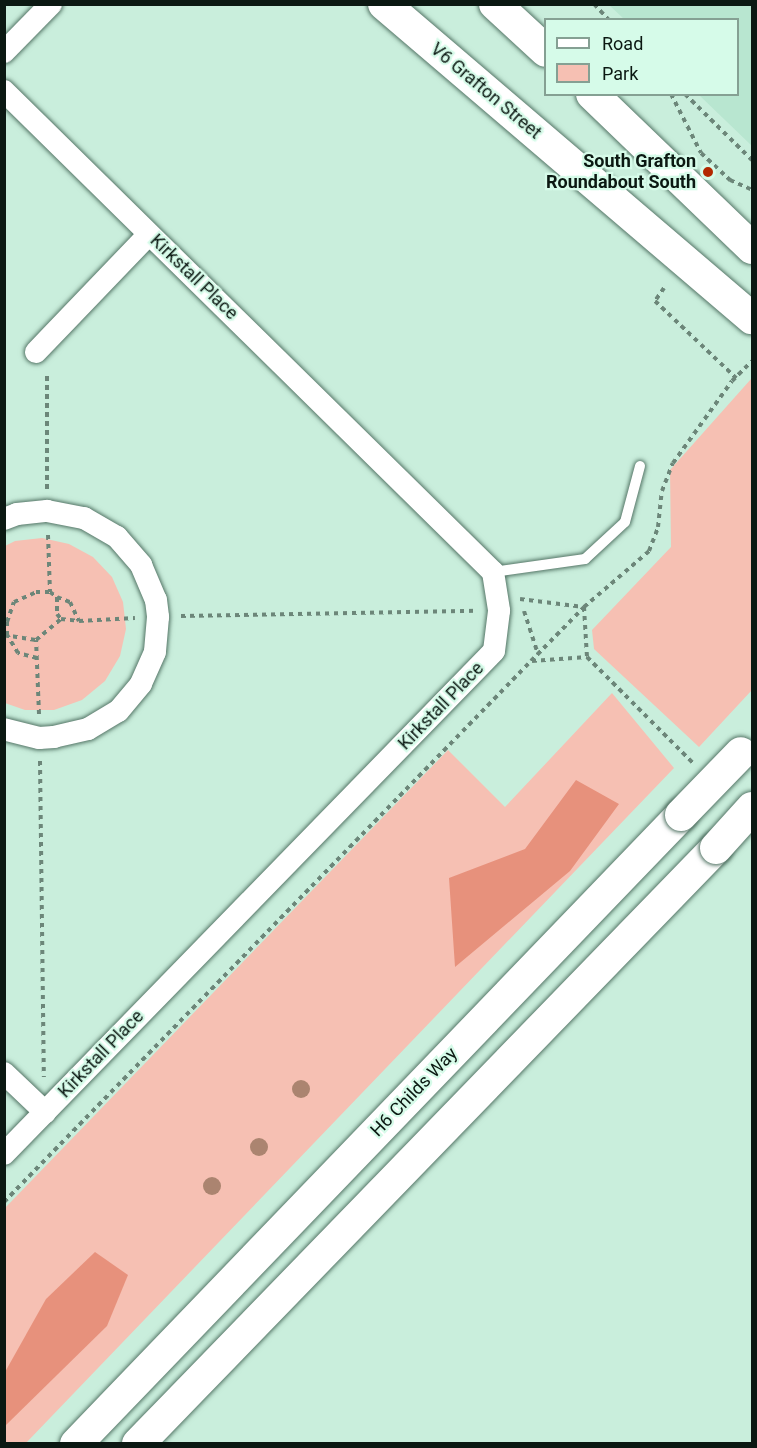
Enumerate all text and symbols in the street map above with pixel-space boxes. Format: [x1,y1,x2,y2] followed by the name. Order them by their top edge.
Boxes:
[544,18,739,96] legend
[602,33,643,54] text: Road
[426,38,546,144] street label: V6 Grafton Street
[602,63,638,84] text: Park
[546,151,696,194] place label: South Grafton Roundabout South
[701,165,715,179] marker: South Grafton Roundabout South
[146,230,242,324] street label: Kirkstall Place
[394,658,488,754] street label: Kirkstall Place
[54,1006,148,1102] street label: Kirkstall Place
[366,1043,462,1141] street label: H6 Childs Way

